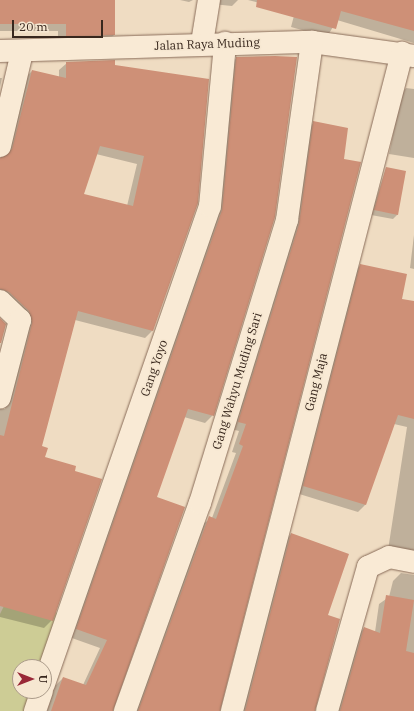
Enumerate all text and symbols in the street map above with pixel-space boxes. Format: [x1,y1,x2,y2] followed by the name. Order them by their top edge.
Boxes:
[14,12,105,38] scale bar
[19,19,48,34] text: 20 m
[154,35,260,53] street label: Jalan Raya Muding
[209,311,265,451] street label: Gang Wahyu Muding Sari
[138,338,170,398] street label: Gang Yoyo
[302,351,330,413] street label: Gang Maja
[12,659,52,699] north arrow
[36,675,50,683] text: U

